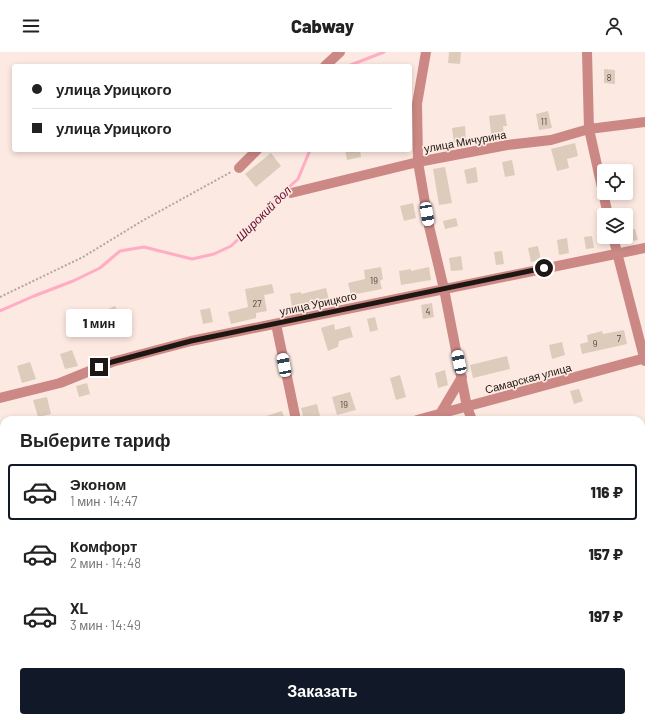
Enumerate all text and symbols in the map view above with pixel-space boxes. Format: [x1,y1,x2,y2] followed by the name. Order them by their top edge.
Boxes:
[20,15,42,37] icon: menu
[291,15,354,37] text: Cabway
[603,15,625,37] icon: person
[607,72,612,83] house number: 8
[56,80,172,98] text: улица Урицкого
[541,116,547,127] house number: 11
[56,119,172,137] text: улица Урицкого
[423,127,508,155] street label: улица Мичурина
[597,164,633,244] map controls
[597,164,633,200] button: locate
[233,182,294,244] water label: Широкий дол
[419,201,435,227] car
[597,208,633,244] button: layers
[535,259,553,277] route start
[370,275,378,286] house number: 19
[278,288,358,318] street label: улица Урицкого
[252,298,262,309] house number: 27
[426,306,431,317] house number: 4
[66,309,132,337] callout: 1 мин
[83,315,115,331] text: 1 мин
[617,333,622,344] house number: 7
[593,338,598,349] house number: 9
[451,349,467,375] car
[276,352,292,378] car
[90,358,108,376] route end
[483,360,574,396] street label: Самарская улица
[340,399,348,410] house number: 19
[20,429,171,451] text: Выберите тариф
[22,474,58,510] icon: car
[70,475,126,493] text: Эконом
[591,483,623,501] text: 116 ₽
[70,493,138,509] text: 1 мин · 14:47
[22,536,58,572] icon: car
[70,537,137,555] text: Комфорт
[588,545,623,563] text: 157 ₽
[70,555,141,571] text: 2 мин · 14:48
[22,598,58,634] icon: car
[70,599,88,617] text: XL
[589,607,623,625] text: 197 ₽
[70,617,141,633] text: 3 мин · 14:49
[20,668,625,714] button: Заказать

